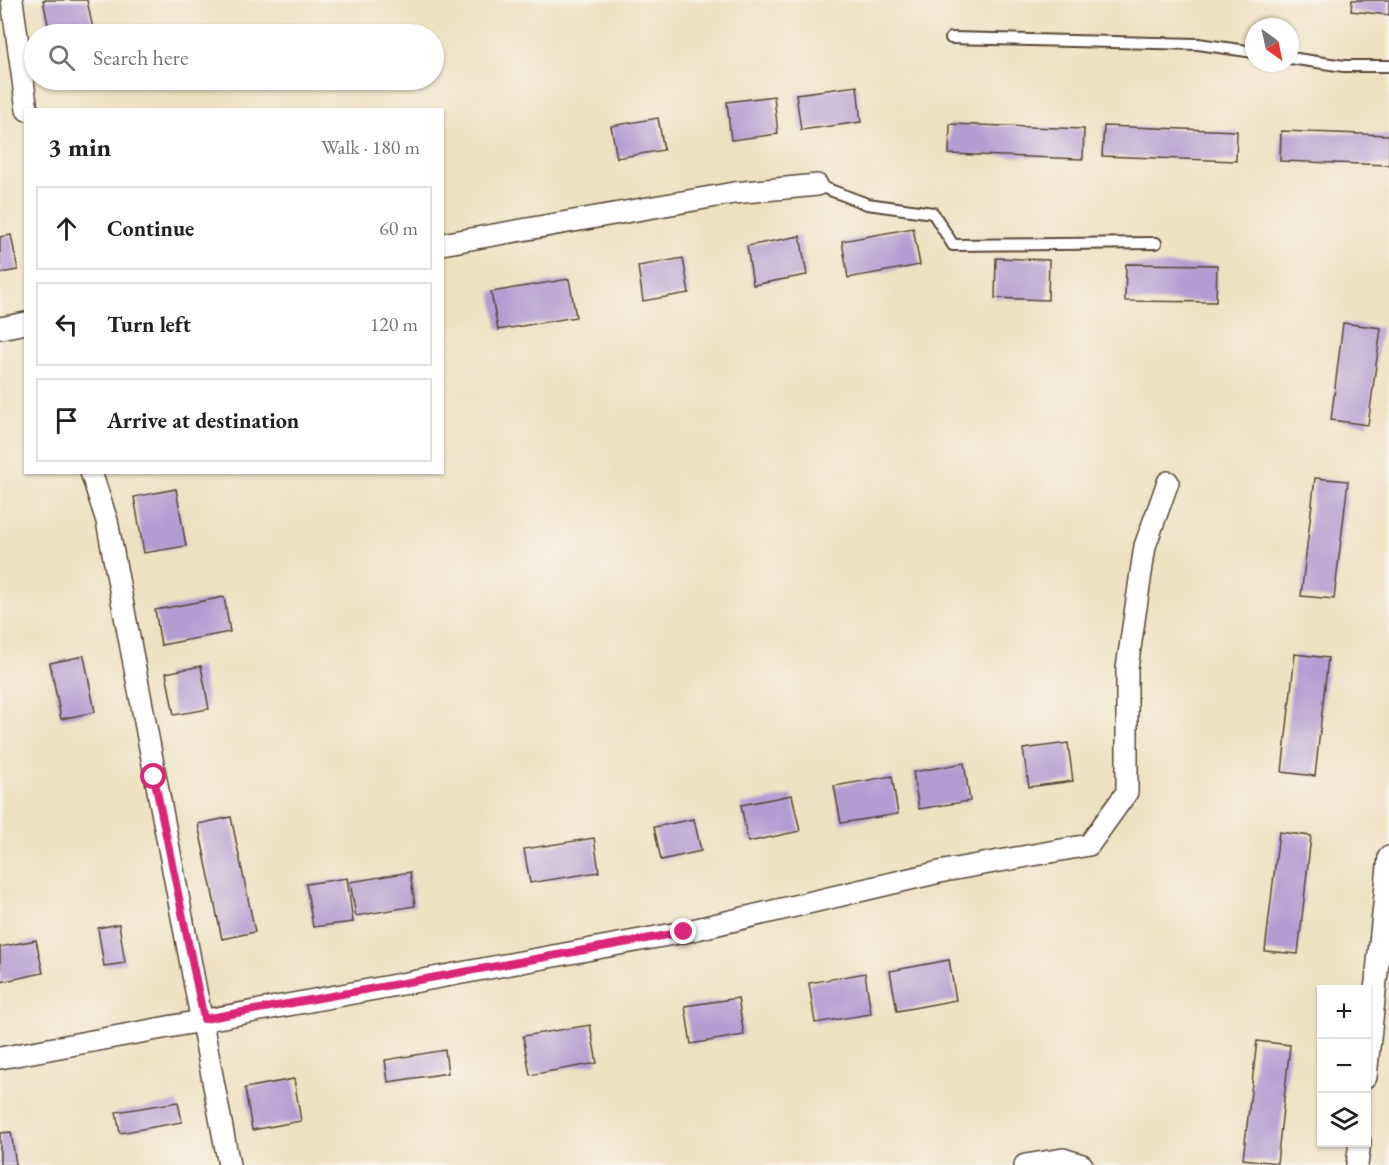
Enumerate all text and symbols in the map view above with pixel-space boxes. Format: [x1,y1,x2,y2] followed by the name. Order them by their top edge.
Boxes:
[1245,18,1299,72] north arrow
[24,24,444,90] search box
[45,41,78,74] icon: search
[93,43,188,72] text: Search here
[48,130,111,164] text: 3 min
[321,134,420,160] text: Walk · 180 m
[50,212,83,245] icon: ahead
[107,214,194,243] text: Continue
[379,215,418,241] text: 60 m
[50,308,83,341] icon: left
[107,310,191,339] text: Turn left
[370,311,418,337] text: 120 m
[50,404,83,437] icon: arrive
[107,406,299,435] text: Arrive at destination
[140,763,166,789] route start
[670,918,696,944] route end
[1317,985,1371,1147] map controls
[1317,985,1371,1039] button: +
[1317,1039,1371,1093] button: −
[1317,1093,1371,1147] button: layers

